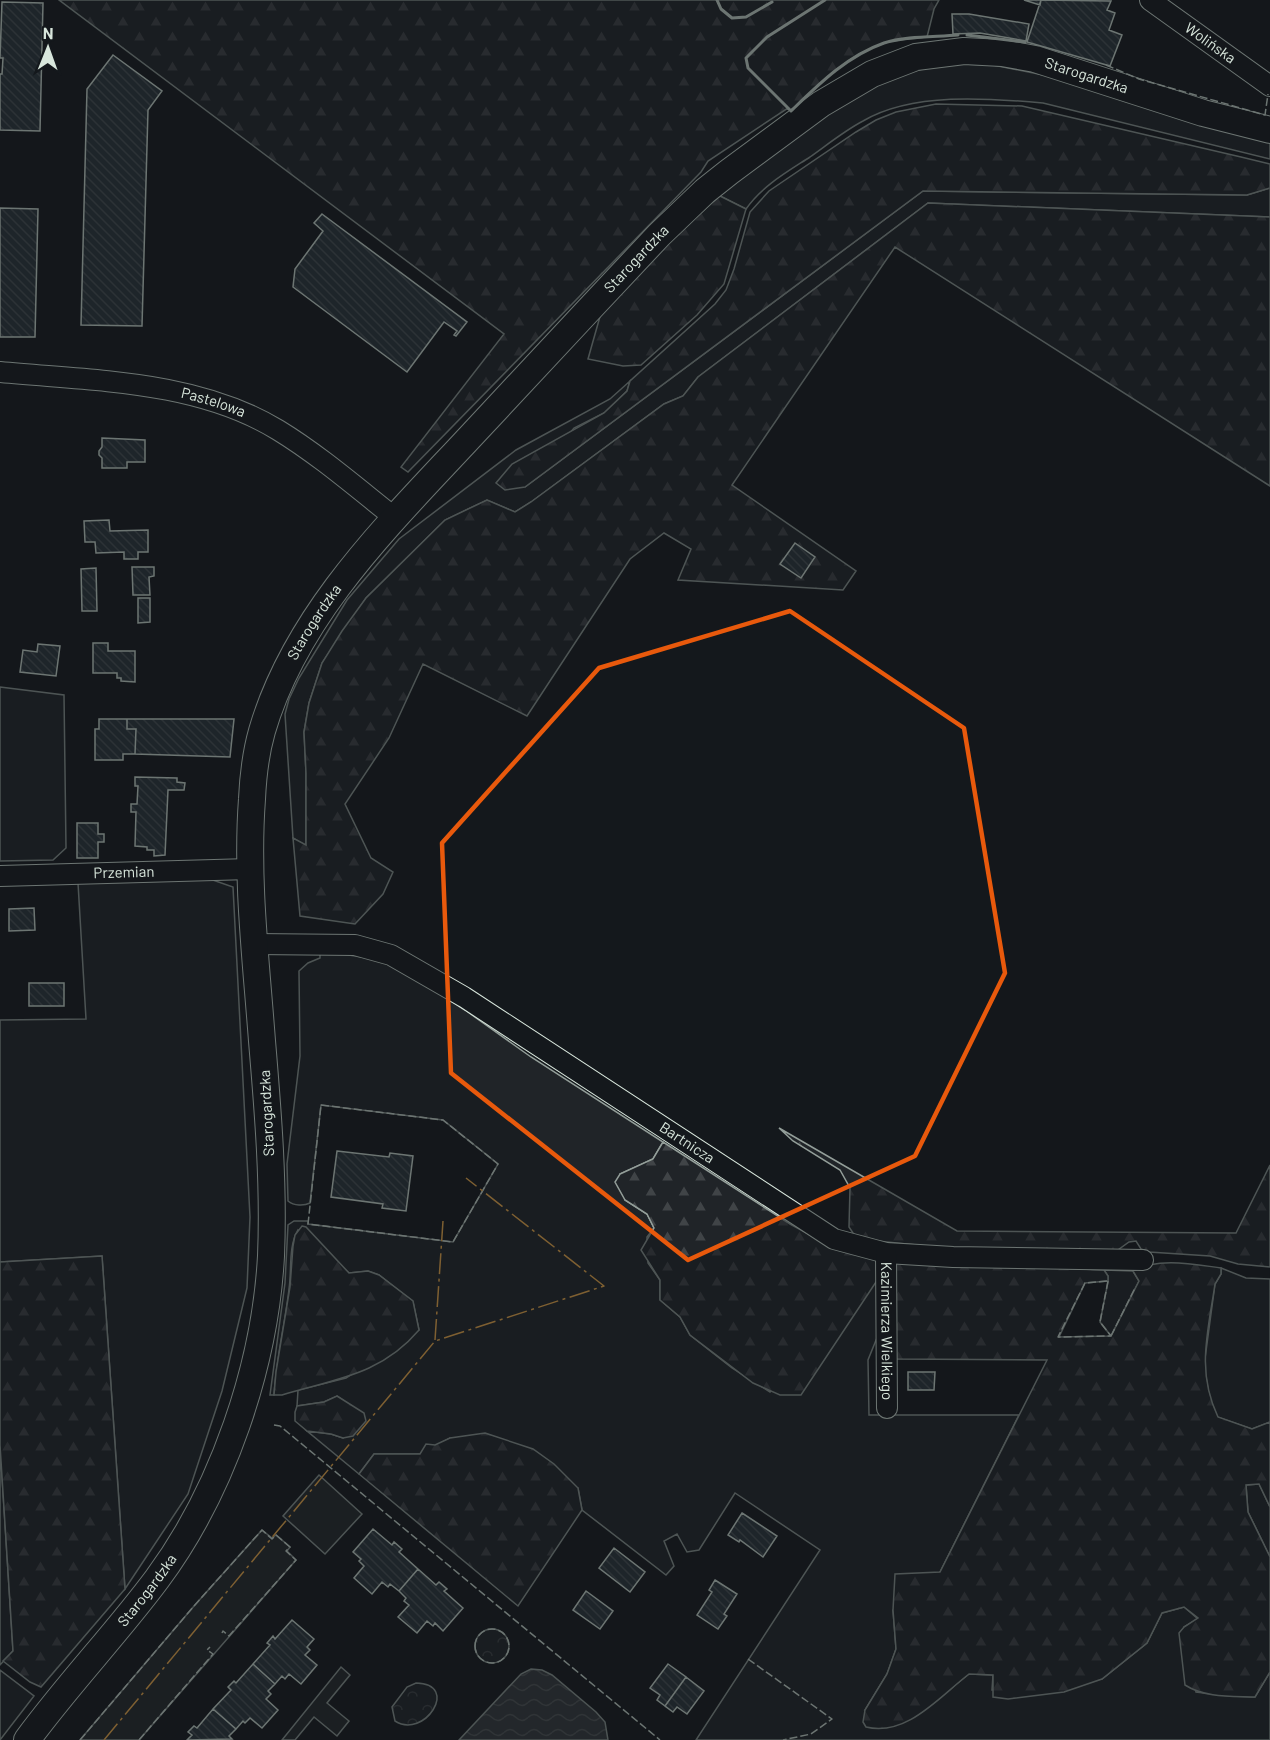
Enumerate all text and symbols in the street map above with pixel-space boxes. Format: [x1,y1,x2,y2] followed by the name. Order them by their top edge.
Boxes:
[18,18,78,78] north arrow
[1182,18,1240,67] street label: Wolińska
[43,23,54,42] text: N
[1043,53,1131,96] street label: Starogardzka
[600,221,672,296] street label: Starogardzka
[180,383,249,420] street label: Pastelowa
[283,580,345,663] street label: Starogardzka
[93,862,155,881] street label: Przemian
[255,1069,277,1157] street label: Starogardzka
[657,1117,718,1167] street label: Bartnicza
[878,1262,897,1400] street label: Kazimierza Wielkiego
[113,1550,180,1630] street label: Starogardzka

